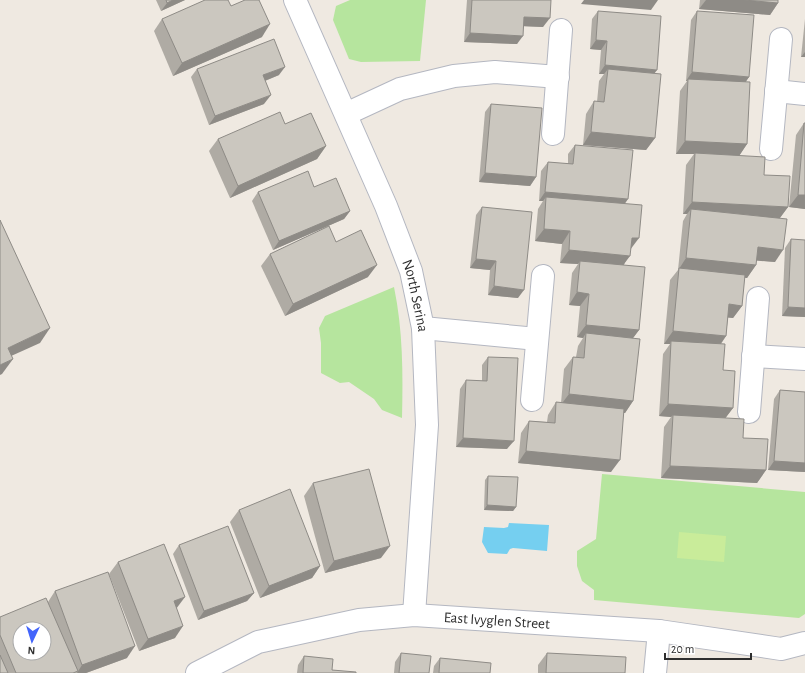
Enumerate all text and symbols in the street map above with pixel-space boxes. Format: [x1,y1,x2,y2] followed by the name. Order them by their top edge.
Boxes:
[400,257,431,332] street label: North Serina
[443,609,551,631] street label: East Ivyglen Street
[12,621,52,661] north arrow
[665,635,751,661] scale bar
[671,643,694,655] text: 20 m
[27,645,36,656] text: N

